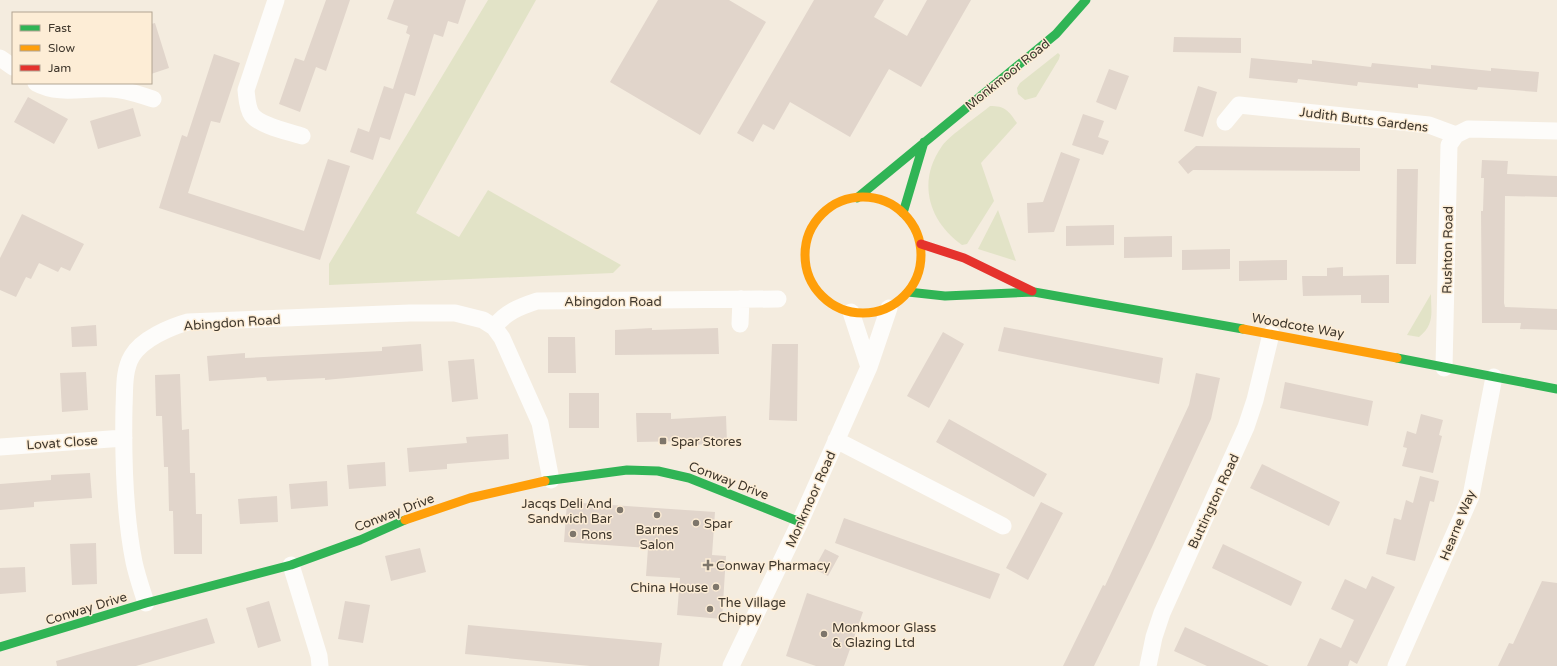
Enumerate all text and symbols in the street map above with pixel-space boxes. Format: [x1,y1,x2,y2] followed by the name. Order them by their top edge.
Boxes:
[12,12,152,84] legend
[48,21,72,35] text: Fast
[962,36,1053,114] street label: Monkmoor Road
[48,41,75,55] text: Slow
[48,61,71,75] text: Jam
[1299,104,1429,136] street label: Judith Butts Gardens
[1439,206,1457,294] street label: Rushton Road
[564,294,662,310] street label: Abingdon Road
[1250,310,1345,342] street label: Woodcote Way
[183,312,281,334] street label: Abingdon Road
[26,433,98,453] street label: Lovat Close
[671,434,742,450] place label: Spar Stores
[658,436,668,446] marker: Spar Stores
[782,449,839,550] street label: Monkmoor Road
[1185,451,1243,551] street label: Buttington Road
[686,458,771,504] street label: Conway Drive
[1437,488,1479,563] street label: Hearne Way
[352,490,437,536] street label: Conway Drive
[521,496,612,527] place label: Jacqs Deli And Sandwich Bar
[615,505,625,515] marker: Jacqs Deli And Sandwich Bar
[652,510,662,520] marker: Barnes Salon
[704,516,732,532] place label: Spar
[691,518,701,528] marker: Spar
[636,522,678,553] place label: Barnes Salon
[581,527,612,543] place label: Rons
[568,529,578,539] marker: Rons
[716,558,830,574] place label: Conway Pharmacy
[703,560,713,570] marker: Conway Pharmacy
[630,580,708,596] place label: China House
[711,582,721,592] marker: China House
[44,589,129,629] street label: Conway Drive
[718,595,786,626] place label: The Village Chippy
[705,604,715,614] marker: The Village Chippy
[832,620,936,651] place label: Monkmoor Glass & Glazing Ltd
[819,629,829,639] marker: Monkmoor Glass & Glazing Ltd

